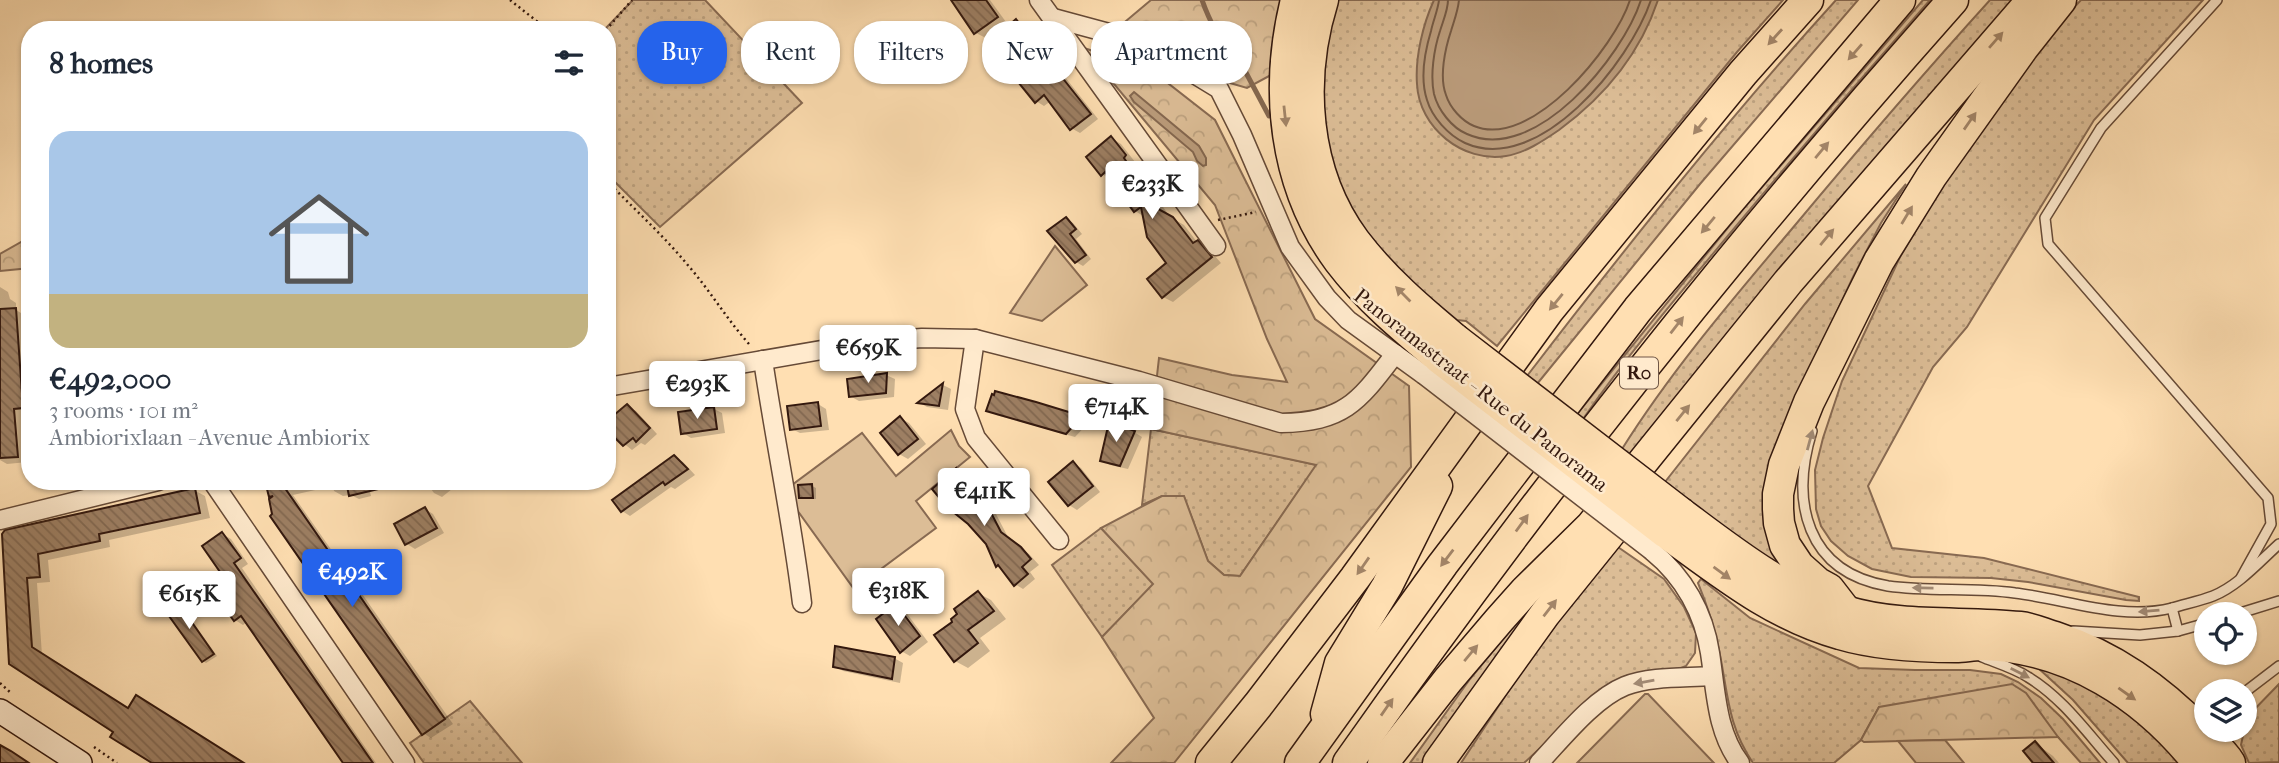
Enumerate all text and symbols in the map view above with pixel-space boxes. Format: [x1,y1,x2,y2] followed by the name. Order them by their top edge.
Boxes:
[637,21,727,84] chip: Buy
[741,21,840,84] chip: Rent
[854,21,968,84] chip: Filters
[982,21,1077,84] chip: New
[1091,21,1252,84] chip: Apartment
[1768,28,1784,45] one-way arrow
[1988,32,2003,49] one-way arrow
[1848,43,1863,60] one-way arrow
[550,44,588,82] icon: filters
[49,46,153,81] text: 8 homes
[1280,105,1291,127] one-way arrow
[1963,112,1977,130] one-way arrow
[1692,117,1707,135] one-way arrow
[1814,141,1830,159] one-way arrow
[1103,162,1201,221] pin: €233K
[1121,170,1183,197] text: €233K
[256,176,382,302] icon: home
[1901,205,1914,224] one-way arrow
[1700,216,1716,234] one-way arrow
[1819,228,1834,245] one-way arrow
[1349,283,1613,497] street label: Panoramastraat - Rue du Panorama
[1395,287,1412,303] one-way arrow
[1548,293,1563,311] one-way arrow
[1669,316,1683,334] one-way arrow
[819,326,917,385] pin: €659K
[836,334,900,361] text: €659K
[1620,358,1658,388] road number: R0
[49,362,172,397] text: €492,000
[648,362,746,421] pin: €293K
[665,370,729,397] text: €293K
[1067,384,1165,444] pin: €714K
[1084,393,1148,420] text: €714K
[49,397,198,424] text: 3 rooms · 101 m²
[1675,404,1690,421] one-way arrow
[49,424,370,451] text: Ambiorixlaan - Avenue Ambiorix
[1805,429,1816,451] one-way arrow
[935,468,1033,528] pin: €411K
[954,477,1014,504] text: €411K
[1514,515,1529,533] one-way arrow
[1440,549,1455,567] one-way arrow
[303,550,401,609] pin: €492K
[1356,557,1370,575] one-way arrow
[318,558,386,585] text: €492K
[1712,566,1731,580] one-way arrow
[849,568,947,628] pin: €318K
[140,572,238,631] pin: €615K
[868,577,928,604] text: €318K
[159,580,219,607] text: €615K
[1912,582,1934,594] one-way arrow
[1542,600,1557,618] one-way arrow
[2194,602,2257,742] map controls
[2194,602,2257,665] button: locate
[2138,606,2160,617] one-way arrow
[1464,644,1479,662] one-way arrow
[2010,668,2030,679] one-way arrow
[1633,677,1655,688] one-way arrow
[2194,679,2257,742] button: layers
[2118,687,2136,701] one-way arrow
[1380,698,1394,716] one-way arrow

